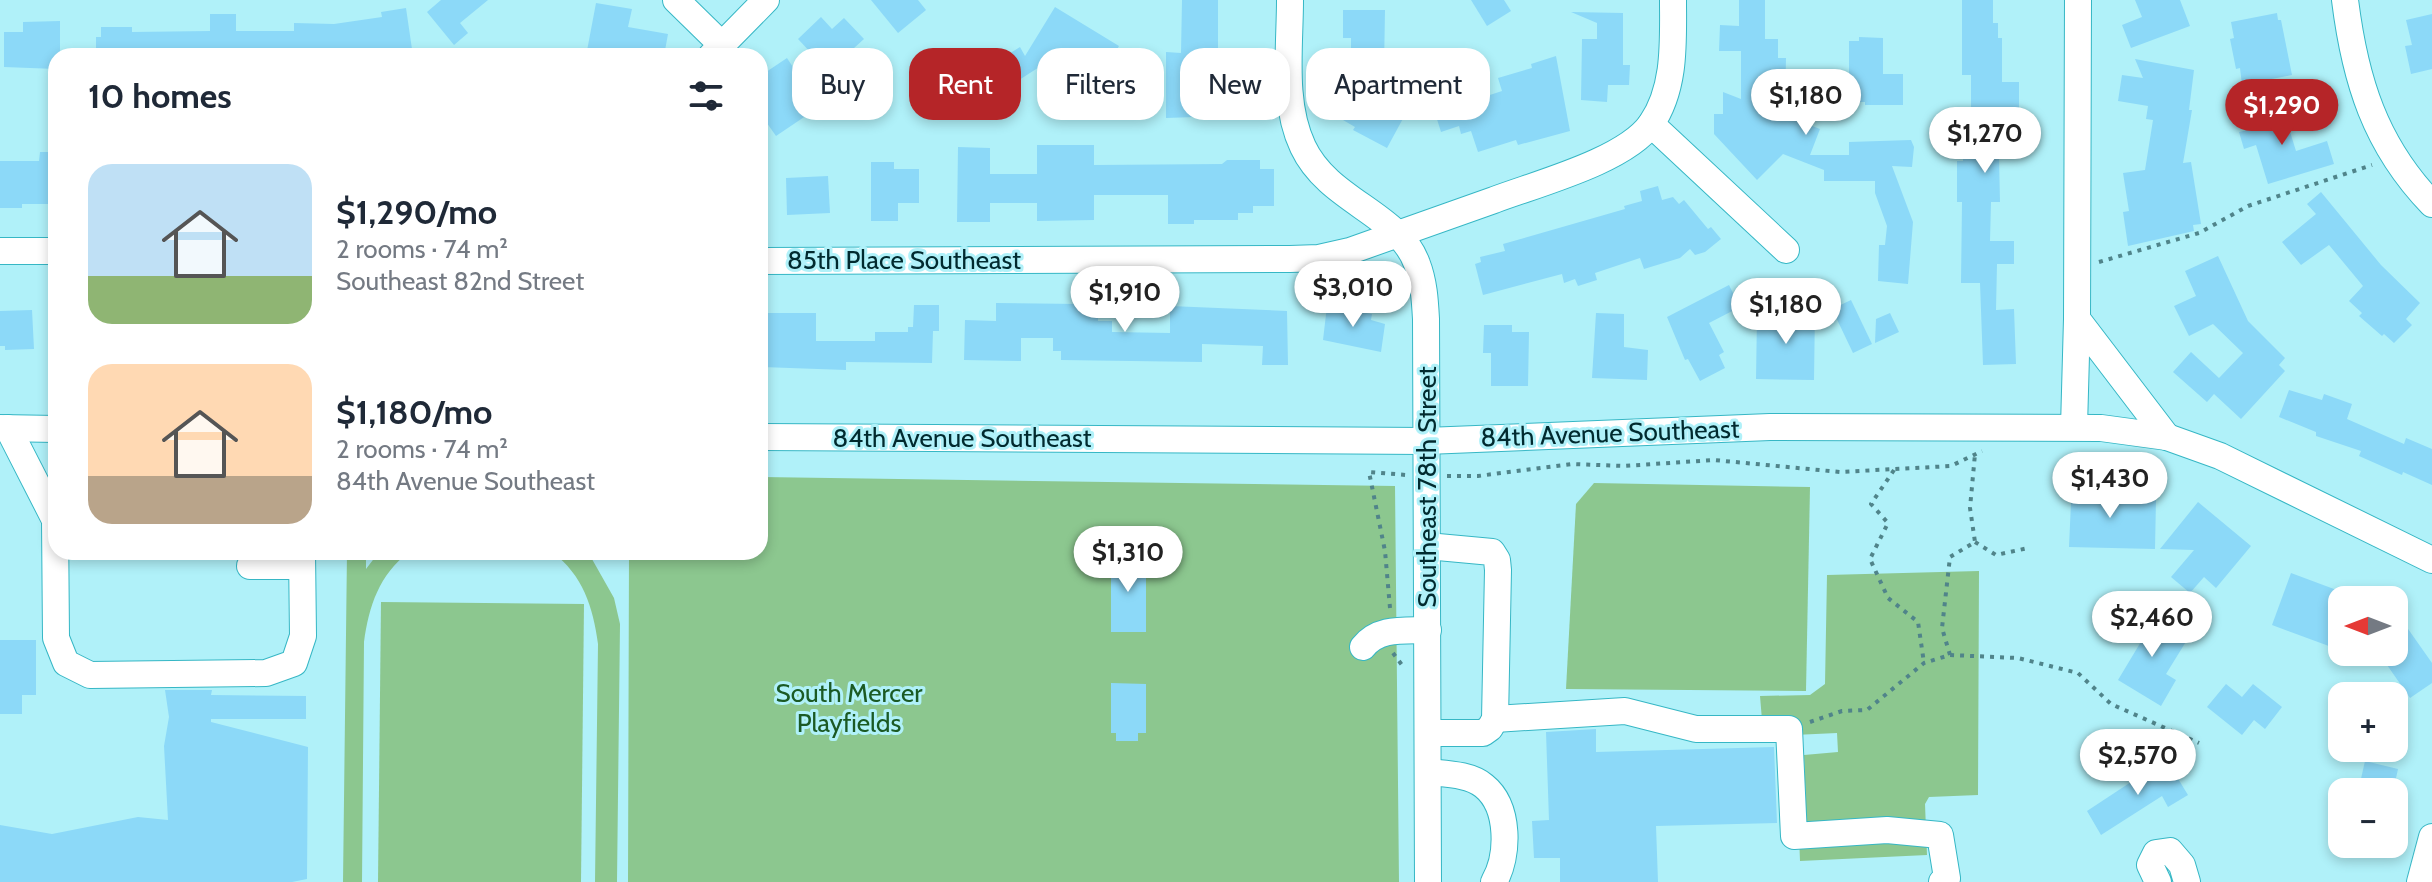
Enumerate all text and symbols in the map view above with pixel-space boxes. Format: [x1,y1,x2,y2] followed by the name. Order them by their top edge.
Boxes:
[792,48,893,120] chip: Buy
[909,48,1021,120] chip: Rent
[1037,48,1164,120] chip: Filters
[1180,48,1290,120] chip: New
[1306,48,1490,120] chip: Apartment
[1741,69,1871,137] pin: $1,180
[684,74,728,118] icon: filters
[88,75,232,117] text: 10 homes
[1769,79,1843,111] text: $1,180
[2217,79,2347,147] pin: $1,290
[2243,89,2321,121] text: $1,290
[1920,107,2050,175] pin: $1,270
[1947,117,2023,149] text: $1,270
[336,191,497,233] text: $1,290/mo
[152,196,248,292] icon: home
[336,233,508,265] text: 2 rooms · 74 m²
[787,244,1021,276] street label: 85th Place Southeast
[1288,261,1418,329] pin: $3,010
[336,265,584,297] text: Southeast 82nd Street
[1060,266,1190,334] pin: $1,910
[1312,271,1394,303] text: $3,010
[1089,276,1161,308] text: $1,910
[1721,278,1851,346] pin: $1,180
[1749,288,1823,320] text: $1,180
[1411,366,1443,608] street label: Southeast 78th Street
[336,391,492,433] text: $1,180/mo
[152,396,248,492] icon: home
[1480,412,1740,454] street label: 84th Avenue Southeast
[832,422,1092,454] street label: 84th Avenue Southeast
[336,433,508,465] text: 2 rooms · 74 m²
[2045,452,2175,520] pin: $1,430
[2070,462,2150,494] text: $1,430
[336,465,595,497] text: 84th Avenue Southeast
[1063,526,1193,594] pin: $1,310
[1092,536,1164,568] text: $1,310
[2328,586,2408,666] north arrow
[2328,586,2408,858] map controls
[2087,591,2217,659] pin: $2,460
[2110,601,2194,633] text: $2,460
[776,677,923,739] park label: South Mercer Playfields
[2328,682,2408,762] button: +
[2073,729,2203,797] pin: $2,570
[2098,739,2178,771] text: $2,570
[2328,778,2408,858] button: −

